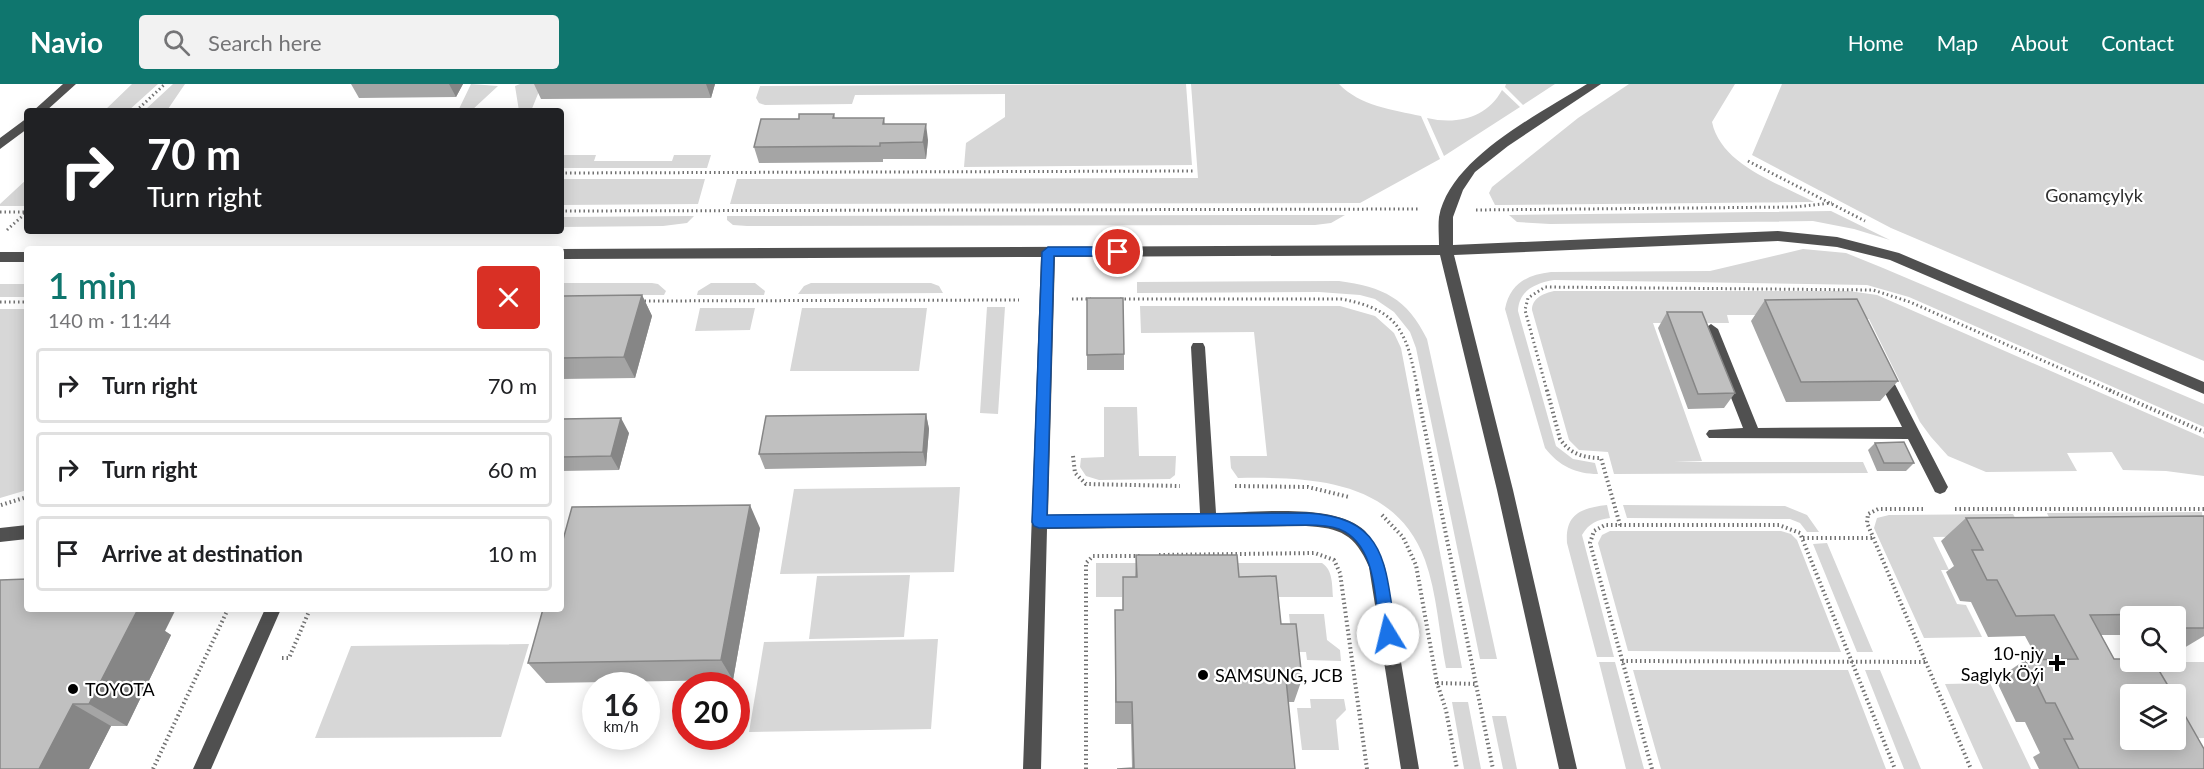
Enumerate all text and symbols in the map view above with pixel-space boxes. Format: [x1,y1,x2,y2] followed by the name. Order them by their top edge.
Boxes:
[139,15,559,69] search box
[30,25,103,59] text: Navio
[160,26,193,59] icon: search
[208,29,322,56] text: Search here
[1848,30,1904,55] text: Home
[1937,30,1978,55] text: Map
[2011,30,2068,55] text: About
[2101,30,2174,55] text: Contact
[147,129,241,179] text: 70 m
[48,132,126,210] icon: right
[147,180,262,213] text: Turn right
[2045,184,2144,206] park label: Gonamçylyk
[1092,226,1143,277] pin
[1101,235,1134,268] icon: arrive
[48,263,137,307] text: 1 min
[477,266,540,329] button: close
[48,308,171,332] text: 140 m · 11:44
[51,369,84,402] icon: right
[102,372,197,399] text: Turn right
[488,372,537,399] text: 70 m
[51,453,84,486] icon: right
[102,456,197,483] text: Turn right
[488,456,537,483] text: 60 m
[51,537,84,570] icon: arrive
[102,540,303,567] text: Arrive at destination
[488,540,537,567] text: 10 m
[1356,602,1420,666] position arrow
[2120,606,2186,750] map controls
[2120,606,2186,672] button: search
[1961,642,2045,685] place label: 10-njy Saglyk Öýi
[2048,654,2066,672] marker: 10-njy Saglyk Öýi
[1215,664,1343,686] place label: SAMSUNG, JCB
[1196,668,1210,682] marker: SAMSUNG, JCB
[672,672,750,750] speed limit sign: 20
[85,678,156,700] place label: TOYOTA
[66,682,80,696] marker: TOYOTA
[2120,684,2186,750] button: layers
[604,686,638,722] text: 16
[603,717,639,735] text: km/h

